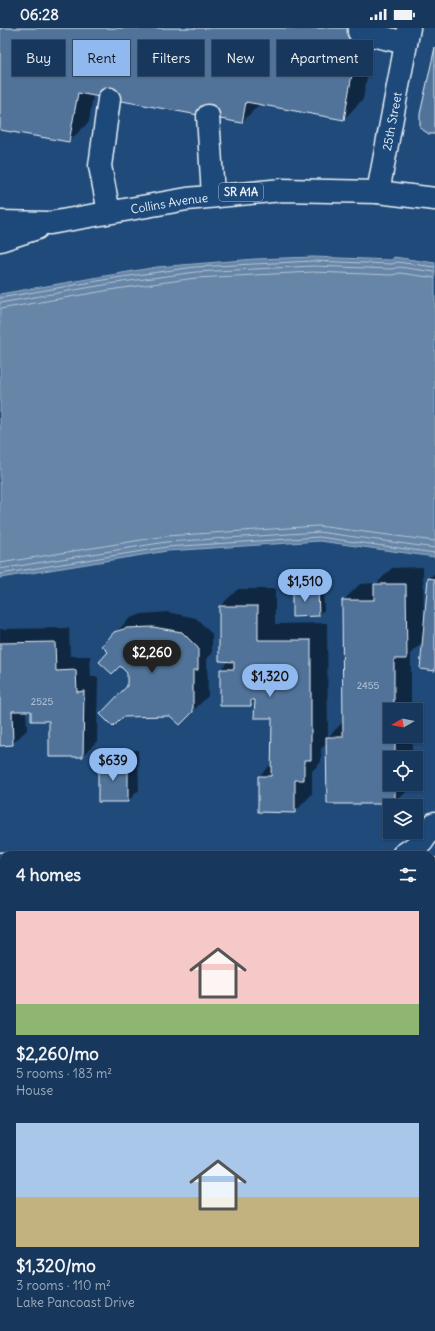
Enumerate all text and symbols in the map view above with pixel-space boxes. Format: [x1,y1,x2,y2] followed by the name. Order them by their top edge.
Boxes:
[20,5,59,24] text: 06:28
[12,40,65,76] chip: Buy
[73,40,130,76] chip: Rent
[138,40,204,76] chip: Filters
[212,40,269,76] chip: New
[277,40,373,76] chip: Apartment
[378,91,404,152] street label: 25th Street
[219,183,263,201] road number: SR A1A
[129,190,209,216] street label: Collins Avenue
[272,569,338,603] pin: $1,510
[287,573,323,590] text: $1,510
[119,640,185,674] pin: $2,260
[132,644,172,661] text: $2,260
[237,664,303,698] pin: $1,320
[251,668,289,685] text: $1,320
[357,679,380,692] house number: 2455
[31,695,53,708] house number: 2525
[383,703,423,743] north arrow
[383,703,423,839] map controls
[89,748,137,782] pin: $639
[383,751,423,791] button: locate
[98,752,128,769] text: $639
[383,799,423,839] button: layers
[16,864,81,886] text: 4 homes
[397,864,419,886] icon: filters
[182,937,254,1009] icon: home
[16,1043,99,1065] text: $2,260/mo
[16,1065,112,1082] text: 5 rooms · 183 m²
[16,1082,53,1099] text: House
[182,1149,254,1221] icon: home
[16,1255,96,1277] text: $1,320/mo
[16,1277,111,1294] text: 3 rooms · 110 m²
[16,1294,135,1311] text: Lake Pancoast Drive

